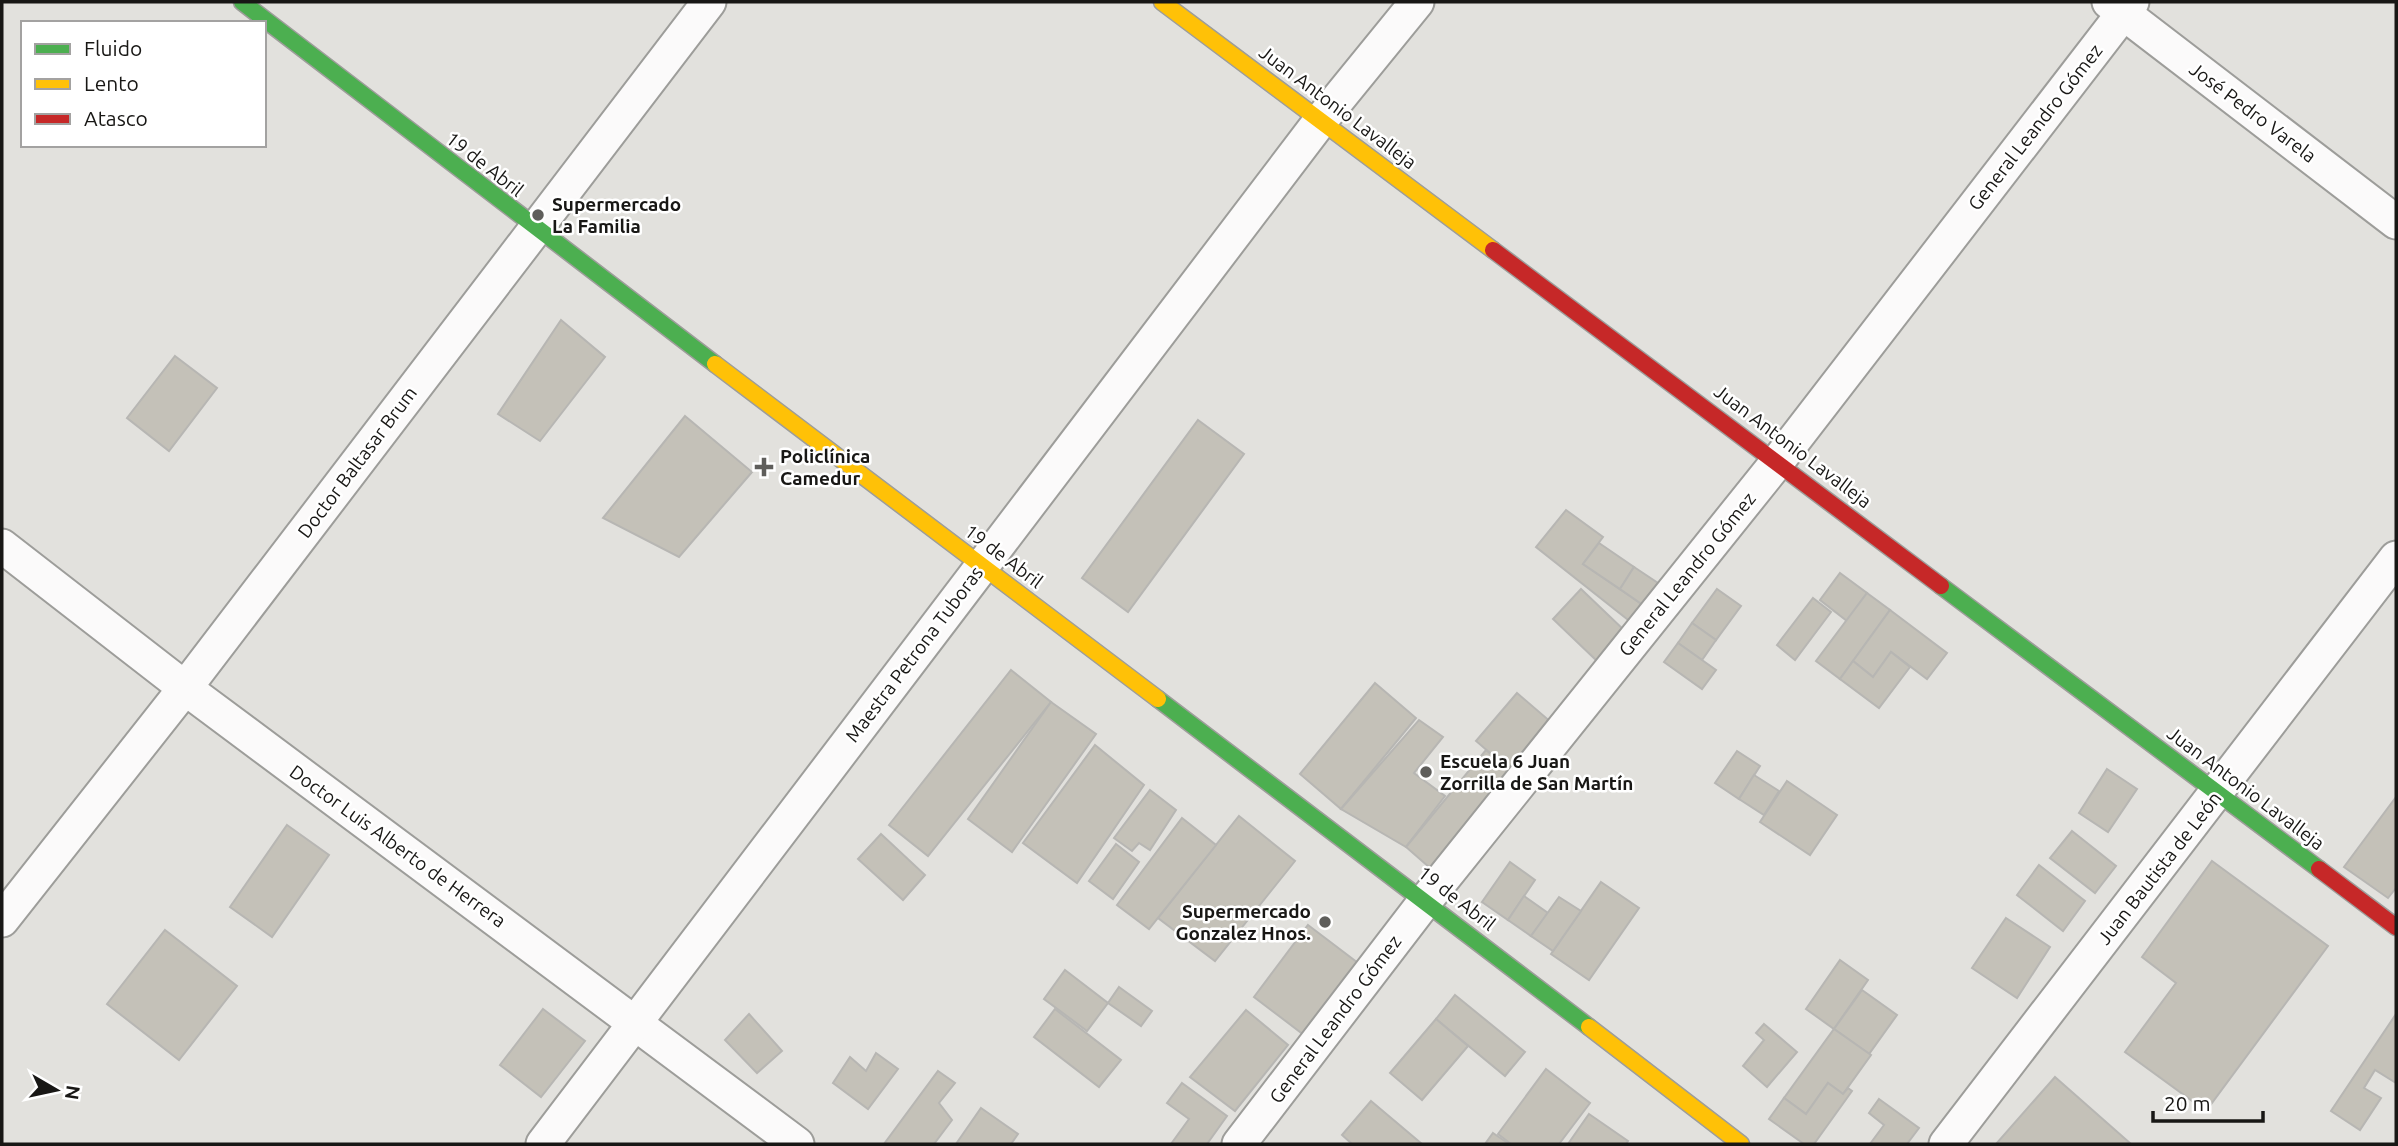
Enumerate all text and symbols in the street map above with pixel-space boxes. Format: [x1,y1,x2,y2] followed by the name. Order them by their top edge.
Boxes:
[21,21,266,147] legend
[84,36,142,60] text: Fluido
[1963,39,2107,214] street label: General Leandro Gómez
[1255,41,1421,173] street label: Juan Antonio Lavalleja
[2185,57,2321,167] street label: José Pedro Varela
[84,71,139,95] text: Lento
[84,106,148,130] text: Atasco
[442,127,528,201] street label: 19 de Abril
[552,193,681,237] place label: Supermercado La Familia
[530,207,546,223] marker: Supermercado La Familia
[1710,380,1876,512] street label: Juan Antonio Lavalleja
[293,382,421,542] street label: Doctor Baltasar Brum
[780,445,870,489] place label: Policlínica Camedur
[754,457,774,477] marker: Policlínica Camedur
[1614,487,1760,660] street label: General Leandro Gómez
[961,520,1047,592] street label: 19 de Abril
[841,562,987,746] street label: Maestra Petrona Tuboras
[2163,722,2329,854] street label: Juan Antonio Lavalleja
[1440,750,1633,794] place label: Escuela 6 Juan Zorrilla de San Martín
[286,760,510,932] street label: Doctor Luis Alberto de Herrera
[1418,764,1434,780] marker: Escuela 6 Juan Zorrilla de San Martín
[2093,787,2225,949] street label: Juan Bautista de León
[1414,861,1500,935] street label: 19 de Abril
[1175,900,1311,944] place label: Supermercado Gonzalez Hnos.
[1317,914,1333,930] marker: Supermercado Gonzalez Hnos.
[1265,930,1405,1107] street label: General Leandro Gómez
[21,1055,91,1125] north arrow
[2153,1080,2263,1124] scale bar
[61,1084,85,1101] text: N
[2164,1091,2211,1115] text: 20 m

